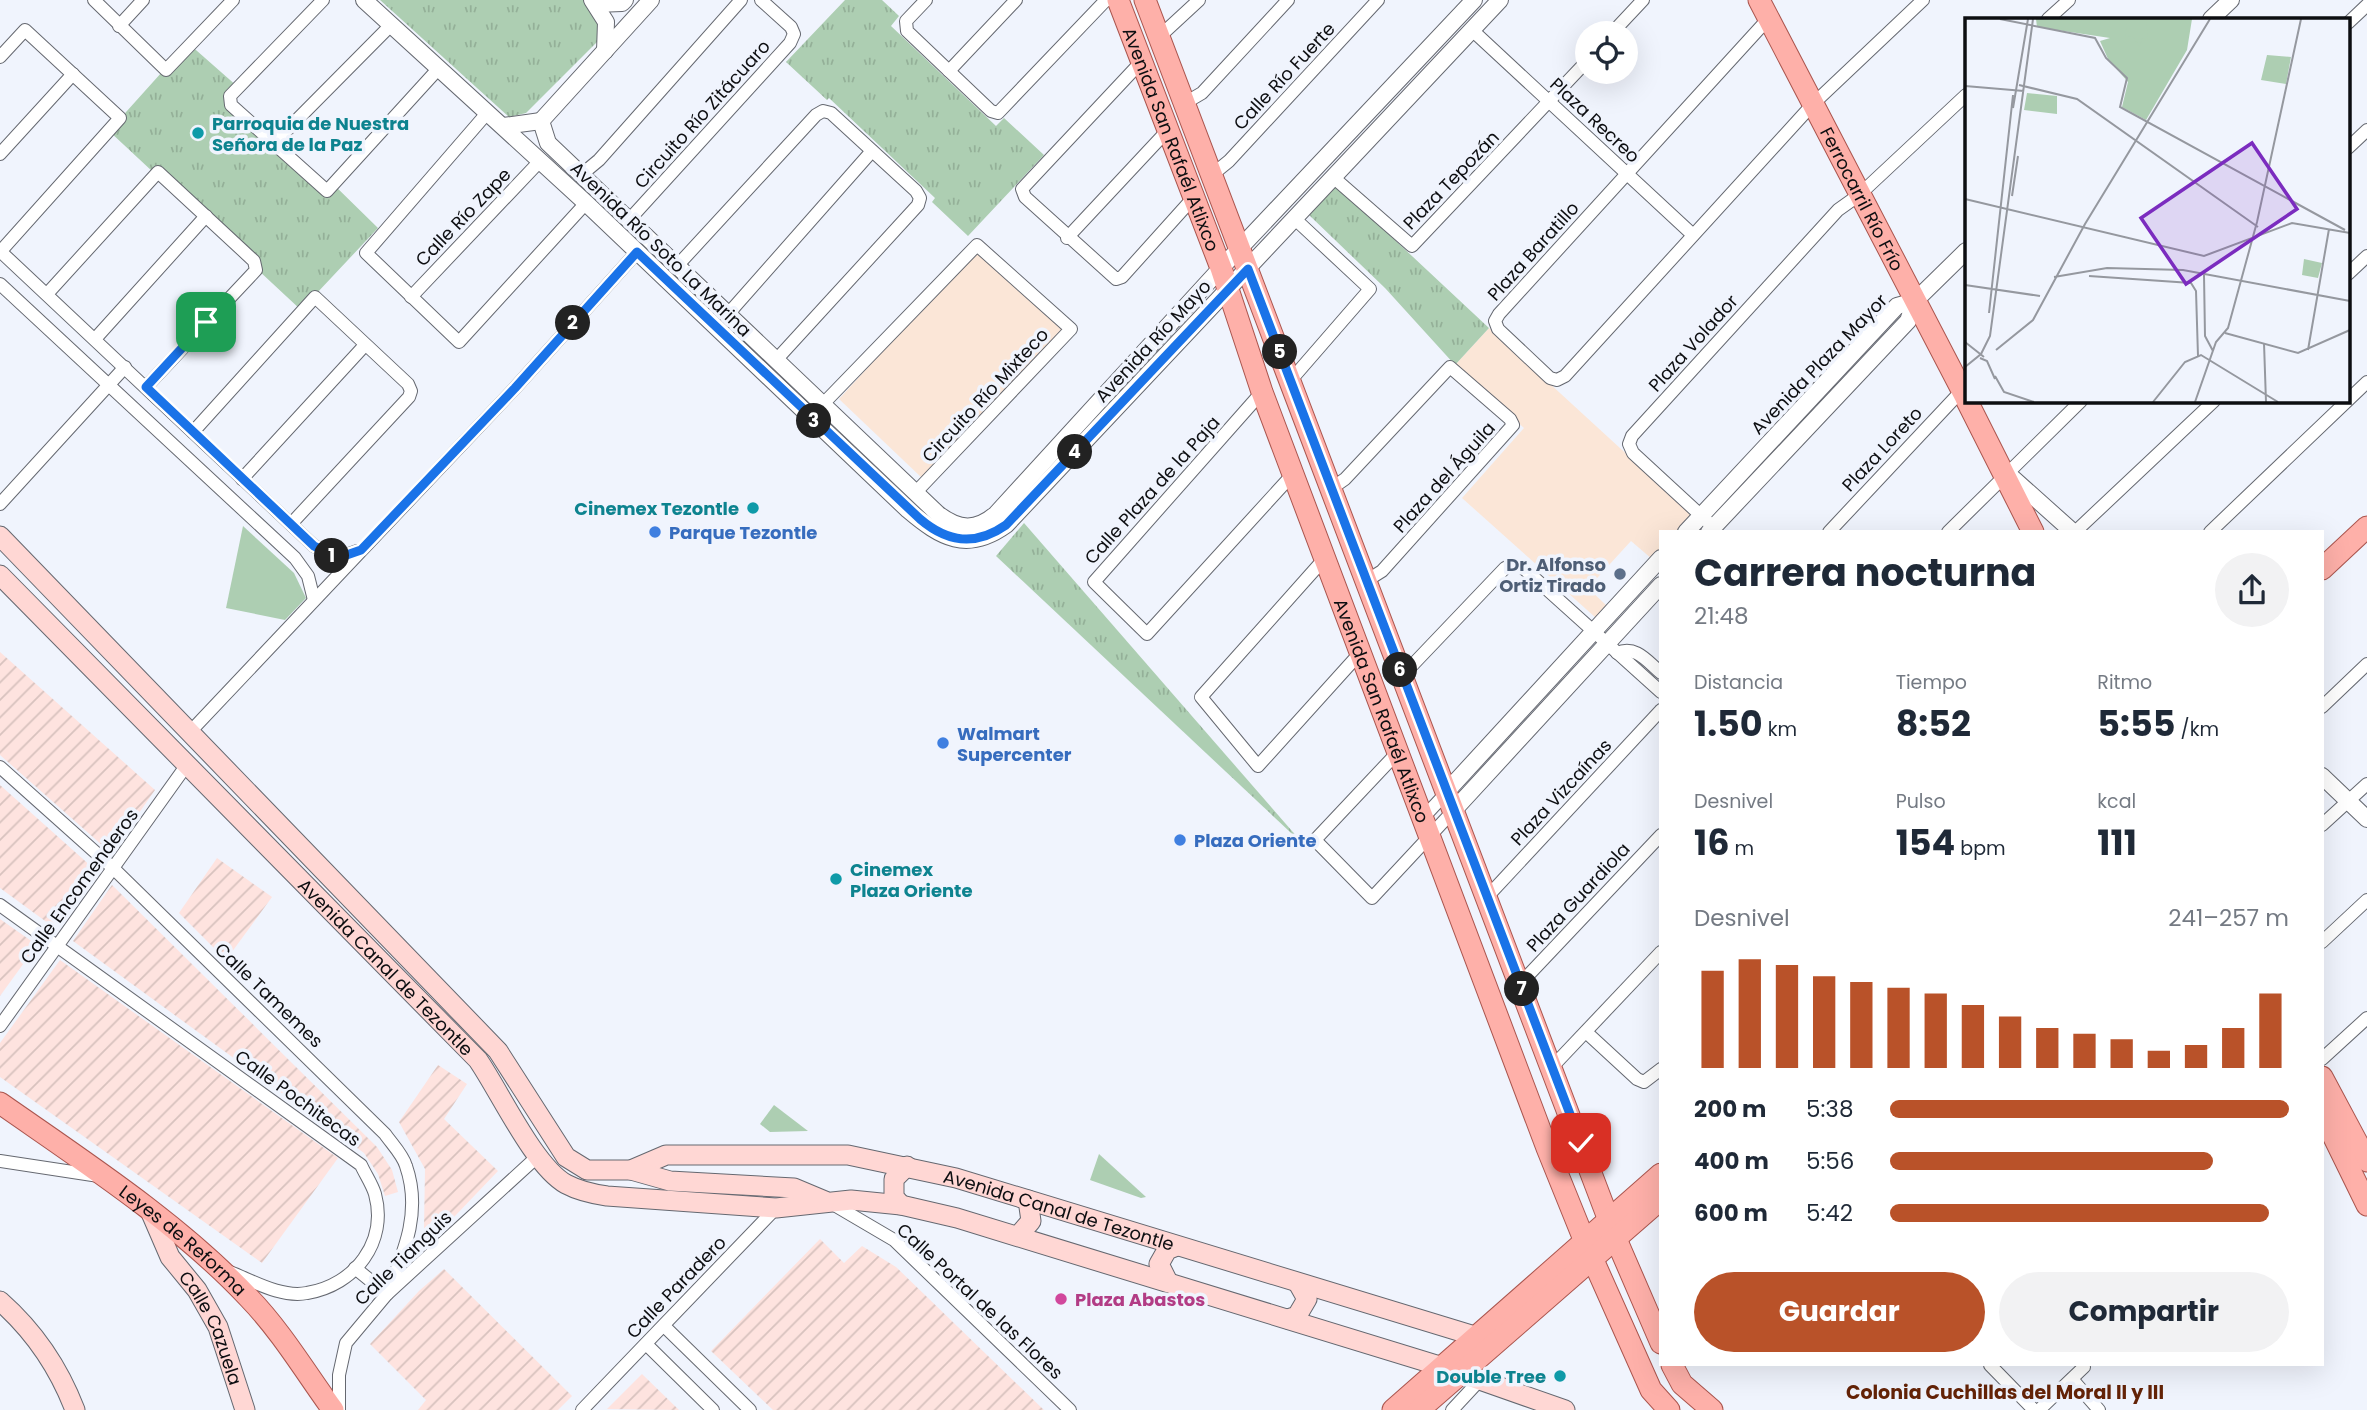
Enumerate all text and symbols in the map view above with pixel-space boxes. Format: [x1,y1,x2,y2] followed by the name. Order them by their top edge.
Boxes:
[1228,17,1340,135] street label: Calle Río Fuerte
[1965,18,2350,402] inset map
[1575,21,1638,84] map controls
[1575,21,1638,84] button: locate
[1117,24,1226,255] street label: Avenida San Rafaél Atlixco
[628,34,776,194] street label: Circuito Río Zitácuaro
[1545,72,1645,168] street label: Plaza Recreo
[212,111,409,157] place label: Parroquia de Nuestra Señora de la Paz
[1815,122,1910,275] street label: Ferrocarril Río Frío
[190,125,206,141] marker: Parroquia de Nuestra Señora de la Paz
[1397,125,1505,235] street label: Plaza Tepozán
[565,156,757,342] street label: Avenida Río Soto La Marina
[410,162,516,272] street label: Calle Río Zape
[1482,196,1584,306] street label: Plaza Baratillo
[1089,274,1217,408] street label: Avenida Río Mayo
[1745,288,1893,440] street label: Avenida Plaza Mayor
[1643,289,1744,397] street label: Plaza Volador
[176,292,236,352] pin
[187,303,225,341] icon: arrive
[556,306,590,340] pin: 2
[567,309,578,336] text: 2
[916,322,1054,468] street label: Circuito Río Mixteco
[1262,334,1298,370] pin: 5
[1273,338,1286,365] text: 5
[1836,401,1928,497] street label: Plaza Loreto
[796,404,832,438] pin: 3
[808,407,819,434] text: 3
[1079,410,1225,570] street label: Calle Plaza de la Paja
[1387,416,1501,538] street label: Plaza del Águila
[1058,434,1092,470] pin: 4
[1068,438,1081,465] text: 4
[574,496,739,521] place label: Cinemex Tezontle
[745,500,761,516] marker: Cinemex Tezontle
[669,520,817,545] place label: Parque Tezontle
[647,524,663,540] marker: Parque Tezontle
[314,538,350,574] pin: 1
[328,542,335,569] text: 1
[1694,546,2036,599] text: Carrera nocturna
[1499,552,1606,598] place label: Dr. Alfonso Ortiz Tirado
[2215,553,2289,627] button: share
[1612,566,1628,582] marker: Dr. Alfonso Ortiz Tirado
[1328,595,1436,826] street label: Avenida San Rafaél Atlixco
[1694,600,1748,632] text: 21:48
[1382,652,1418,688] pin: 6
[1393,656,1406,683] text: 6
[1694,669,1783,696] text: Distancia
[1896,669,1967,696] text: Tiempo
[2097,669,2152,696] text: Ritmo
[1694,699,1763,748] text: 1.50
[1896,699,1971,748] text: 8:52
[2097,699,2176,748] text: 5:55
[1763,716,1797,743] text: km
[2176,716,2219,743] text: /km
[957,721,1072,767] place label: Walmart Supercenter
[1505,733,1617,851] street label: Plaza Vizcaínas
[935,735,951,751] marker: Walmart Supercenter
[1694,788,1773,815] text: Desnivel
[1896,788,1946,815] text: Pulso
[2097,788,2136,815] text: kcal
[14,803,144,969] street label: Calle Encomenderos
[1694,818,1729,867] text: 16
[1896,818,1955,867] text: 154
[2097,818,2137,867] text: 111
[1194,828,1317,853] place label: Plaza Oriente
[1172,832,1188,848] marker: Plaza Oriente
[1729,835,1754,862] text: m
[1955,835,2006,862] text: bpm
[1521,837,1635,957] street label: Plaza Guardiola
[850,857,973,903] place label: Cinemex Plaza Oriente
[828,871,844,887] marker: Cinemex Plaza Oriente
[293,872,479,1061] street label: Avenida Canal de Tezontle
[1694,902,1790,934] text: Desnivel
[2168,902,2289,934] text: 241–257 m
[209,937,329,1053] street label: Calle Tamemes
[1504,972,1540,1006] pin: 7
[1516,975,1527,1002] text: 7
[230,1044,366,1152] street label: Calle Pochitecas
[1694,1093,1766,1125] text: 200 m
[1806,1093,1853,1125] text: 5:38
[1551,1113,1611,1173] pin
[1562,1124,1600,1162] icon: check
[1694,1145,1769,1177] text: 400 m
[1806,1145,1854,1177] text: 5:56
[941,1163,1177,1256] street label: Avenida Canal de Tezontle
[115,1179,253,1301] street label: Leyes de Reforma
[1694,1197,1768,1229] text: 600 m
[1806,1197,1853,1229] text: 5:42
[349,1205,457,1311] street label: Calle Tianguis
[891,1217,1069,1385] street label: Calle Portal de las Flores
[620,1230,732,1344] street label: Calle Paradero
[174,1265,248,1388] street label: Calle Cazuela
[1694,1272,1985,1352] button: Guardar
[1999,1272,2289,1352] button: Compartir
[1075,1287,1205,1312] place label: Plaza Abastos
[1053,1291,1069,1307] marker: Plaza Abastos
[1436,1364,1546,1389] place label: Double Tree
[1552,1368,1568,1384] marker: Double Tree
[1846,1379,2164,1406] district label: Colonia Cuchillas del Moral II y III

